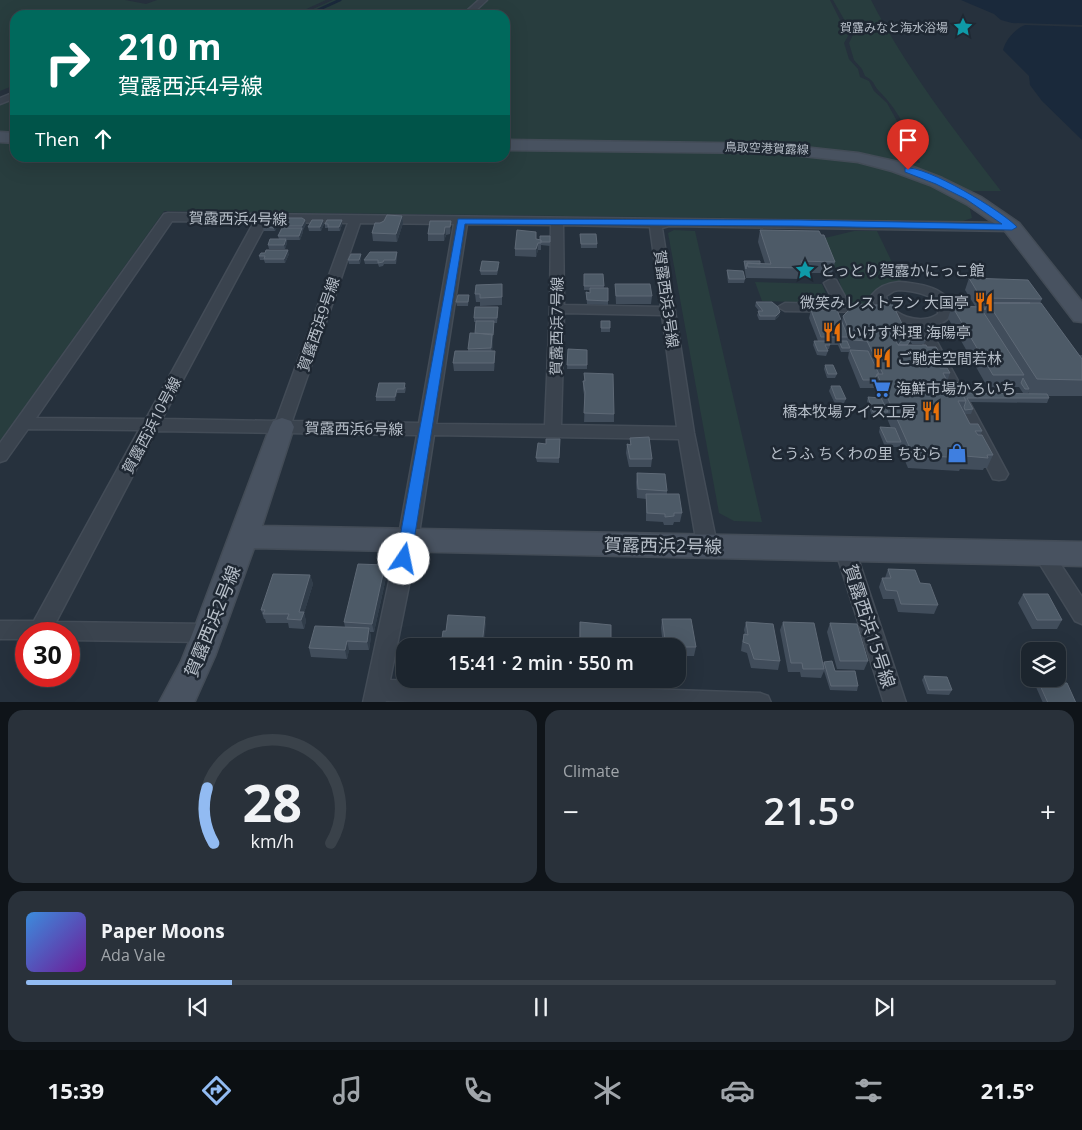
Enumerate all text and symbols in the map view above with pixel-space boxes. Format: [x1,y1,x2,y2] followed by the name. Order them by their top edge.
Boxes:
[952,16,974,38] place icon: 賀露みなと海水浴場
[840,19,948,36] place label: 賀露みなと海水浴場
[118,23,222,70] text: 210 m
[35,30,100,95] icon: right
[118,70,263,100] text: 賀露西浜4号線
[887,119,929,170] pin
[89,125,117,153] icon: ahead
[35,126,79,152] text: Then
[894,126,922,154] icon: arrive
[725,138,809,158] street label: 鳥取空港賀露線
[189,207,287,229] street label: 賀露西浜4号線
[650,249,684,349] street label: 賀露西浜3号線
[794,259,816,281] place icon: とっとり賀露かにっこ館
[820,260,985,280] place label: とっとり賀露かにっこ館
[292,274,344,374] street label: 賀露西浜9号線
[545,277,567,375] street label: 賀露西浜7号線
[973,291,995,313] restaurant icon: 微笑みレストラン 大国亭
[800,292,969,312] place label: 微笑みレストラン 大国亭
[821,321,843,343] restaurant icon: いけす料理 海陽亭
[847,322,971,342] place label: いけす料理 海陽亭
[871,347,893,369] restaurant icon: ご馳走空間若林
[897,348,1002,368] place label: ご馳走空間若林
[117,373,185,477] street label: 賀露西浜10号線
[870,377,892,399] supermarket icon: 海鮮市場かろいち
[896,378,1016,398] place label: 海鮮市場かろいち
[920,400,942,422] restaurant icon: 橋本牧場アイス工房
[782,401,916,421] place label: 橋本牧場アイス工房
[305,417,403,439] street label: 賀露西浜6号線
[946,442,968,464] shop icon: とうふ ちくわの里 ちむら
[769,443,942,463] place label: とうふ ちくわの里 ちむら
[377,532,429,584] position arrow
[604,532,722,558] street label: 賀露西浜2号線
[839,561,901,691] street label: 賀露西浜15号線
[179,562,245,680] street label: 賀露西浜2号線
[15,622,80,687] speed limit sign: 30
[1021,642,1066,687] map controls
[1021,642,1066,687] button: layers
[448,650,634,676] text: 15:41 · 2 min · 550 m
[563,760,620,782] text: Climate
[243,766,302,837] text: 28
[764,784,855,836] text: 21.5°
[563,792,579,830] text: −
[1040,792,1056,830] text: +
[251,829,294,853] text: km/h
[101,918,225,944] text: Paper Moons
[101,944,165,966] text: Ada Vale
[184,993,212,1021] icon: previous
[527,993,555,1021] icon: pause
[870,993,898,1021] icon: next
[199,1073,234,1108] icon: directions
[330,1073,365,1108] icon: music
[460,1073,495,1108] icon: phone
[590,1073,625,1108] icon: climate
[720,1073,755,1108] icon: car
[851,1073,886,1108] icon: filters
[48,1075,104,1105] text: 15:39
[981,1075,1034,1105] text: 21.5°

